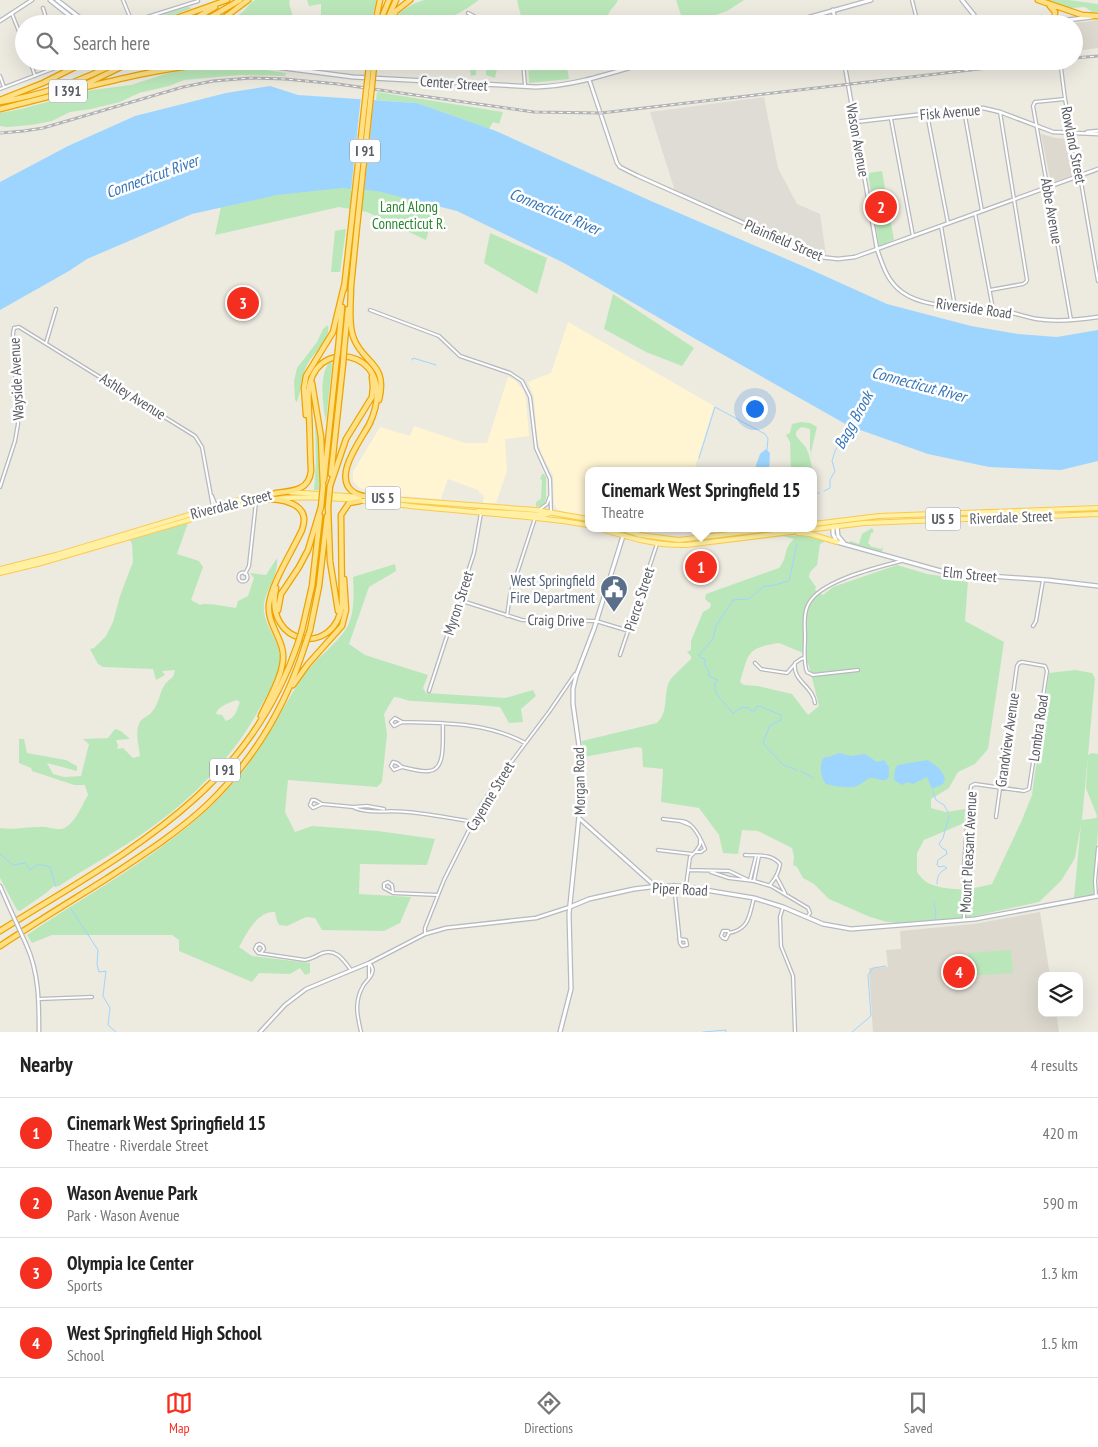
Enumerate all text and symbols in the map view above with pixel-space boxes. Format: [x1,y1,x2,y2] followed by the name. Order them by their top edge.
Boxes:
[15,15,1083,70] search box
[33,29,61,57] icon: search
[73,31,150,55] text: Search here
[420,71,488,95] street label: Center Street
[49,80,87,102] road number: I 391
[919,100,981,124] street label: Fisk Avenue
[842,102,874,178] street label: Wason Avenue
[1057,105,1091,185] street label: Rowland Street
[350,140,380,162] road number: I 91
[103,149,203,202] water label: Connecticut River
[1037,176,1067,246] street label: Abbe Avenue
[507,183,606,240] water label: Connecticut River
[865,188,897,226] pin: 2
[372,197,446,233] park label: Land Along Connecticut R.
[742,215,826,265] street label: Plainfield Street
[227,284,259,322] pin: 3
[935,293,1013,323] street label: Riverside Road
[4,337,28,421] street label: Wayside Avenue
[870,362,971,407] water label: Connecticut River
[97,368,169,424] street label: Ashley Avenue
[829,386,878,452] water label: Bagg Brook
[742,396,768,422] your location
[585,467,817,532] popup
[601,478,801,502] text: Cinemark West Springfield 15
[188,485,274,523] street label: Riverdale Street
[366,486,400,509] road number: US 5
[601,502,644,522] text: Theatre
[969,506,1053,528] street label: Riverdale Street
[926,508,960,530] road number: US 5
[685,548,717,586] pin: 1
[942,562,998,586] street label: Elm Street
[620,565,658,633] street label: Pierce Street
[439,568,477,638] street label: Myron Street
[510,571,595,607] place label: West Springfield Fire Department
[599,574,629,613] public building icon: West Springfield Fire Department
[527,610,585,630] street label: Craig Drive
[991,692,1023,788] street label: Grandview Avenue
[1024,693,1052,763] street label: Lombra Road
[569,747,589,815] street label: Morgan Road
[210,758,240,782] road number: I 91
[462,758,518,834] street label: Cayenne Street
[955,791,981,913] street label: Mount Pleasant Avenue
[652,878,708,900] street label: Piper Road
[943,953,975,991] pin: 4
[1038,972,1083,1017] map controls
[1038,972,1083,1017] button: layers
[20,1051,73,1078] text: Nearby
[1031,1055,1078,1075] text: 4 results
[67,1111,266,1135] text: Cinemark West Springfield 15
[32,1123,40,1143] text: 1
[1043,1123,1078,1143] text: 420 m
[67,1135,208,1155] text: Theatre · Riverdale Street
[67,1181,198,1205] text: Wason Avenue Park
[32,1193,40,1213] text: 2
[1043,1193,1078,1213] text: 590 m
[67,1205,180,1225] text: Park · Wason Avenue
[67,1251,194,1275] text: Olympia Ice Center
[32,1263,40,1283] text: 3
[1041,1263,1078,1283] text: 1.3 km
[67,1275,102,1295] text: Sports
[67,1321,262,1345] text: West Springfield High School
[32,1333,40,1353] text: 4
[1041,1333,1078,1353] text: 1.5 km
[67,1345,104,1365] text: School
[165,1389,193,1437] tab: Map
[524,1389,573,1437] tab: Directions
[904,1389,933,1437] tab: Saved

